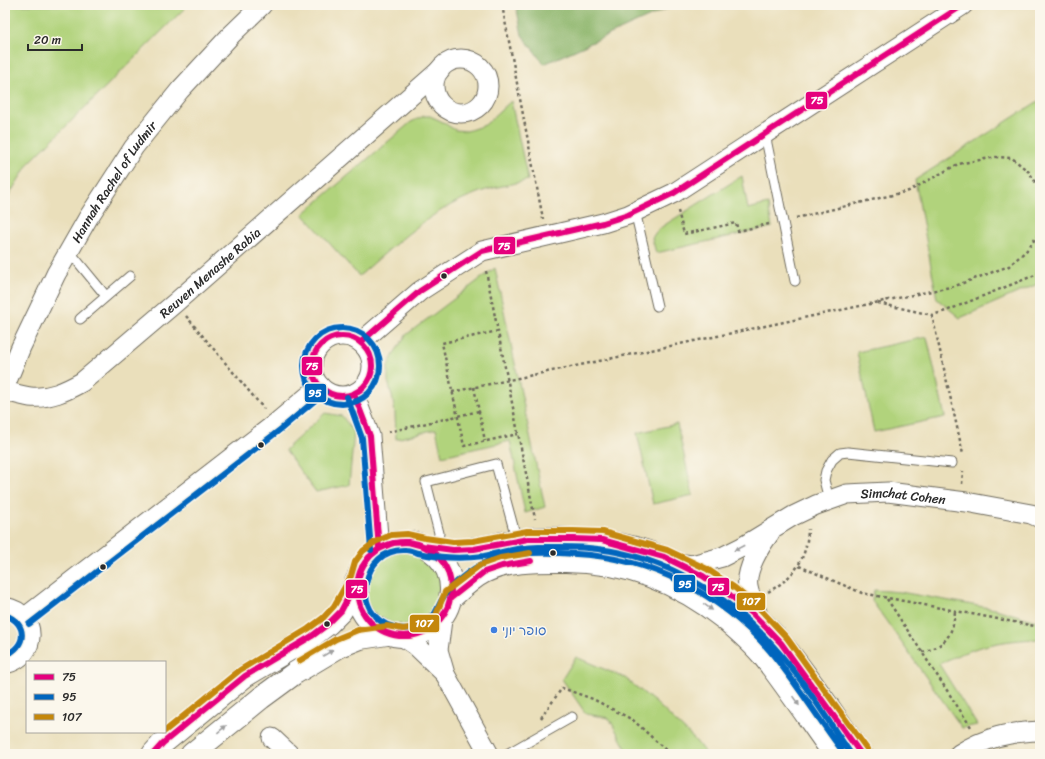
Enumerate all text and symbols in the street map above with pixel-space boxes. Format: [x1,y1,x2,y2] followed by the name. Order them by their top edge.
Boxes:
[28,26,82,52] scale bar
[34,29,61,51] text: 20 m
[805,91,828,110] line badge: 75
[810,91,824,110] text: 75
[65,115,163,247] street label: Hannah Rachel of Ludmir
[154,221,267,324] street label: Reuven Menashe Rabia
[493,236,516,255] line badge: 75
[497,237,511,256] text: 75
[439,271,449,281] unlabelled marker
[301,356,323,376] line badge: 75
[305,357,319,376] text: 75
[304,383,327,403] line badge: 95
[308,384,322,403] text: 95
[256,440,266,450] unlabelled marker
[860,481,947,511] street label: Simchat Cohen
[734,545,745,552] one-way arrow
[548,548,558,558] unlabelled marker
[98,562,108,572] unlabelled marker
[673,574,696,593] line badge: 95
[678,575,692,594] text: 95
[707,577,730,596] line badge: 75
[711,578,725,597] text: 75
[345,579,368,599] line badge: 75
[350,580,364,599] text: 75
[736,592,766,611] line badge: 107
[742,592,762,611] text: 107
[703,602,713,610] one-way arrow
[409,614,440,633] line badge: 107
[415,614,435,633] text: 107
[322,619,332,629] unlabelled marker
[502,619,546,642] place label: סופר יוני
[489,625,499,635] marker: סופר יוני
[322,650,334,657] one-way arrow
[26,661,166,733] legend
[62,666,76,688] text: 75
[62,686,77,708] text: 95
[792,696,800,706] one-way arrow
[62,706,83,728] text: 107
[217,725,228,733] one-way arrow

